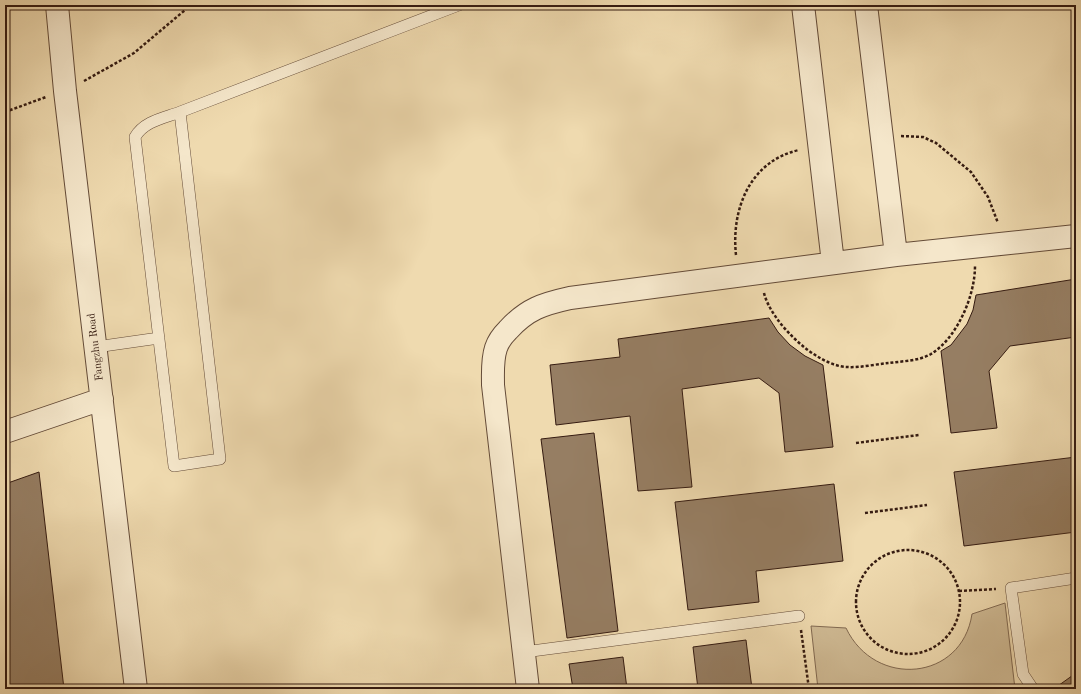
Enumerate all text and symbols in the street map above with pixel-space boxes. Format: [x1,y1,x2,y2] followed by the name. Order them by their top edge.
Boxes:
[86,312,106,382] street label: Fangzhu Road

